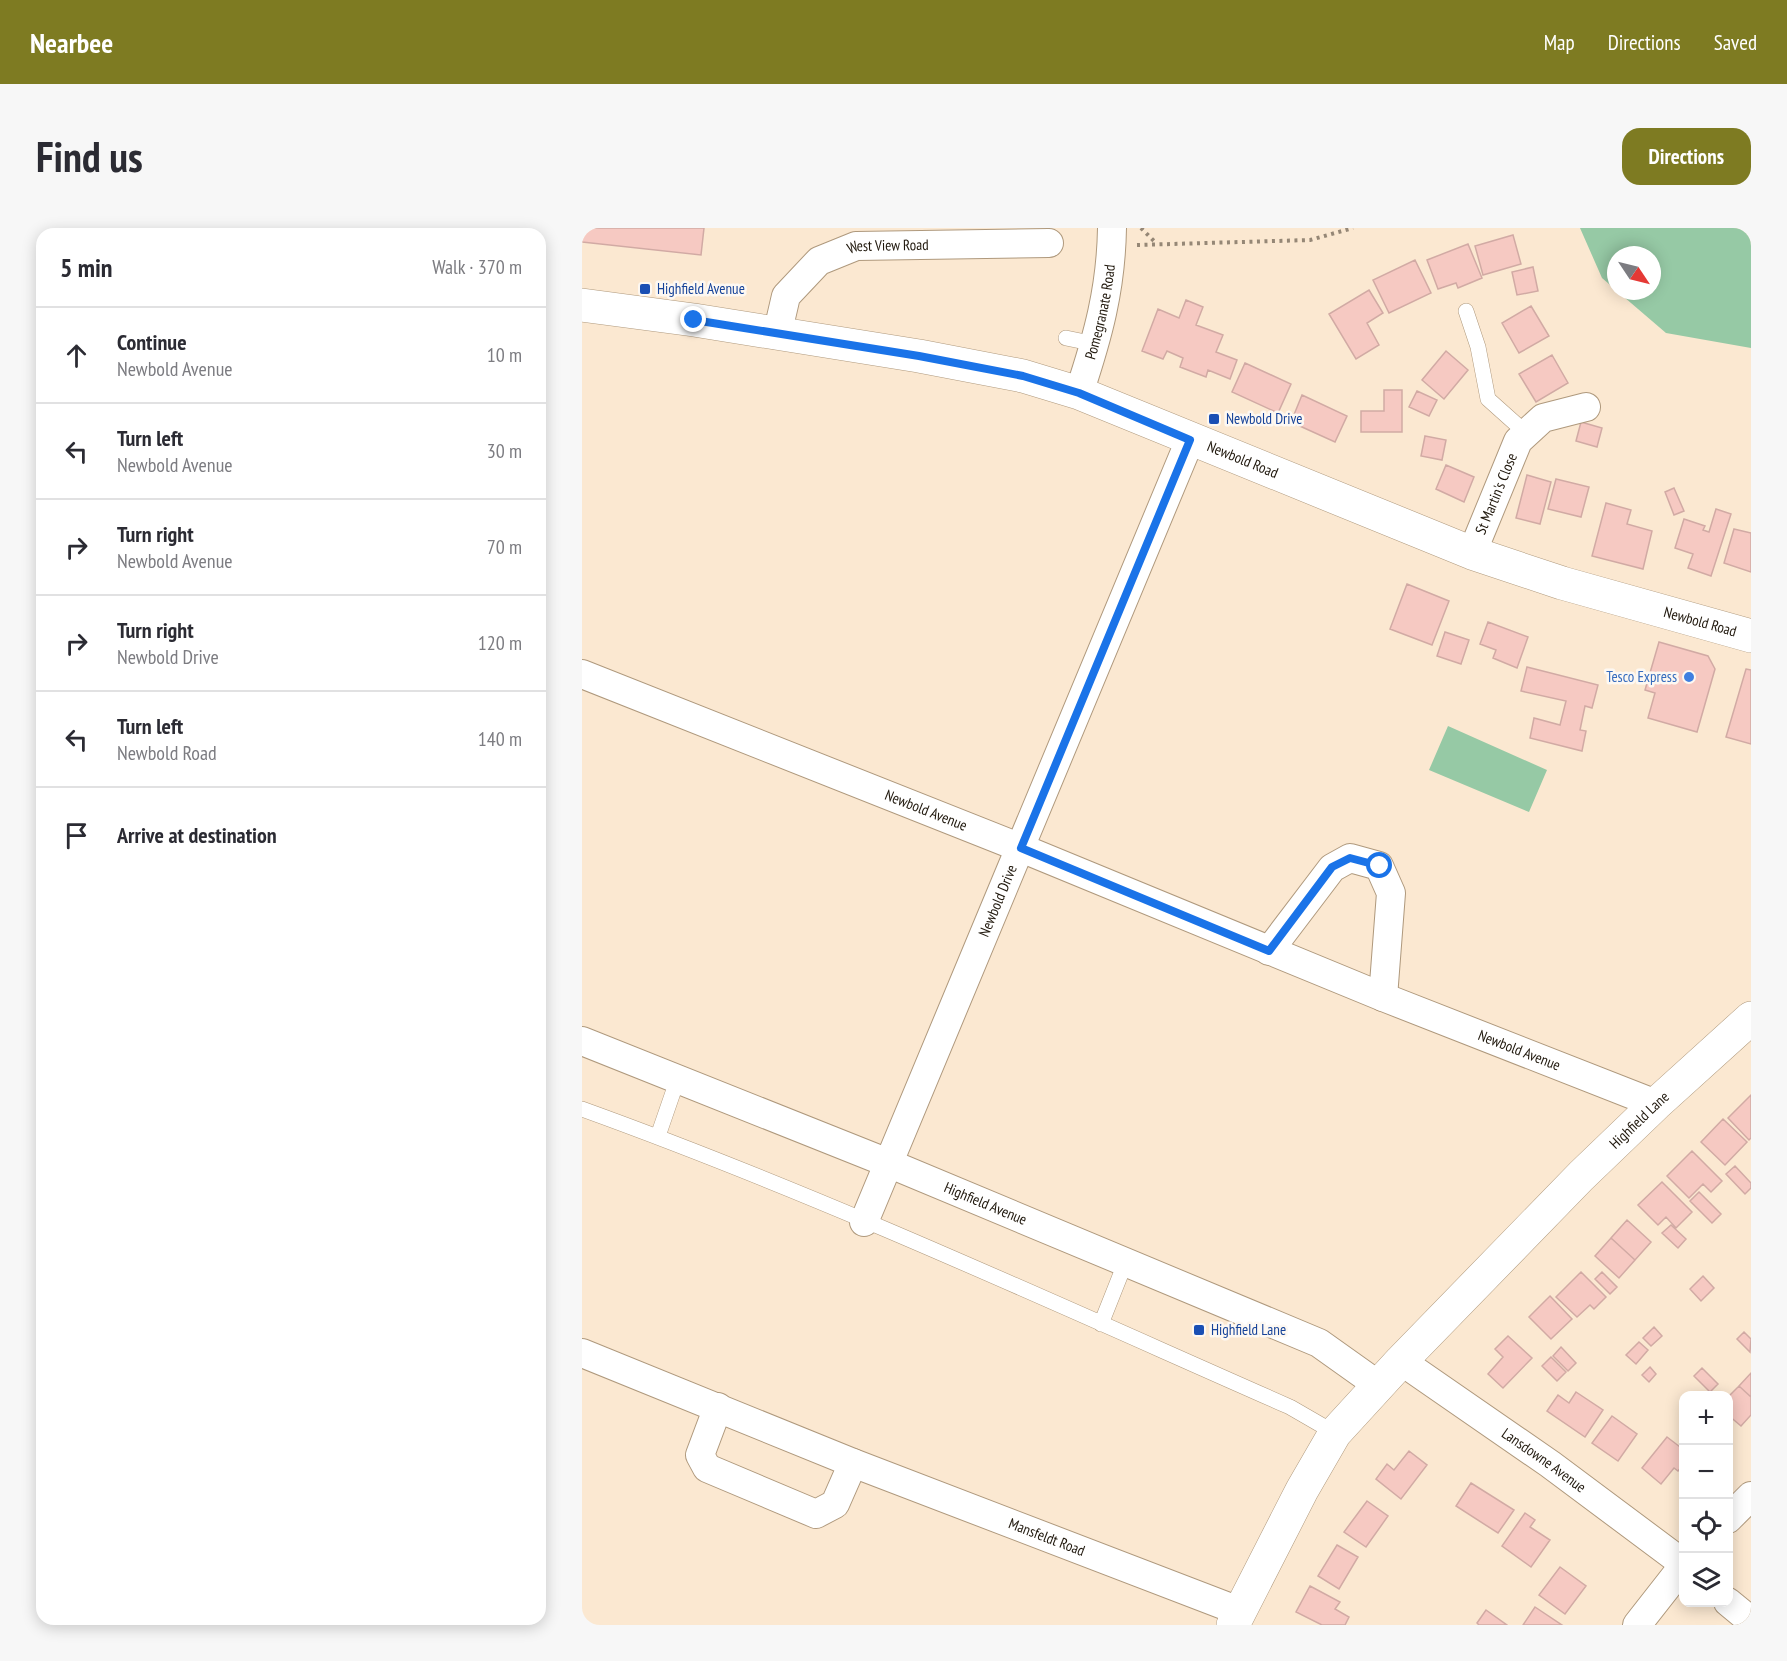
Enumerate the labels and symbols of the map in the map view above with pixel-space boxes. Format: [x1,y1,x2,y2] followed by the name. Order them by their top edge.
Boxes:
[844,235,929,258] street label: West View Road
[1607,246,1661,300] north arrow
[1080,263,1119,362] street label: Pomegranate Road
[657,279,745,298] place label: Highfield Avenue
[638,282,652,296] marker: Highfield Avenue
[680,306,706,332] route end
[1226,409,1302,428] place label: Newbold Drive
[1207,412,1221,426] marker: Newbold Drive
[1205,436,1281,482] street label: Newbold Road
[1471,450,1521,537] street label: St Martin's Close
[1662,602,1739,641] street label: Newbold Road
[1606,667,1677,686] place label: Tesco Express
[1682,670,1696,684] marker: Tesco Express
[882,785,970,835] street label: Newbold Avenue
[1366,852,1392,878] route start
[974,862,1021,940] street label: Newbold Drive
[1476,1025,1563,1075] street label: Newbold Avenue
[1605,1087,1673,1153] street label: Highfield Lane
[941,1178,1030,1229] street label: Highfield Avenue
[1211,1320,1286,1339] place label: Highfield Lane
[1192,1323,1206,1337] marker: Highfield Lane
[1498,1424,1590,1497] street label: Lansdowne Avenue
[1006,1514,1088,1560] street label: Mansfeldt Road

